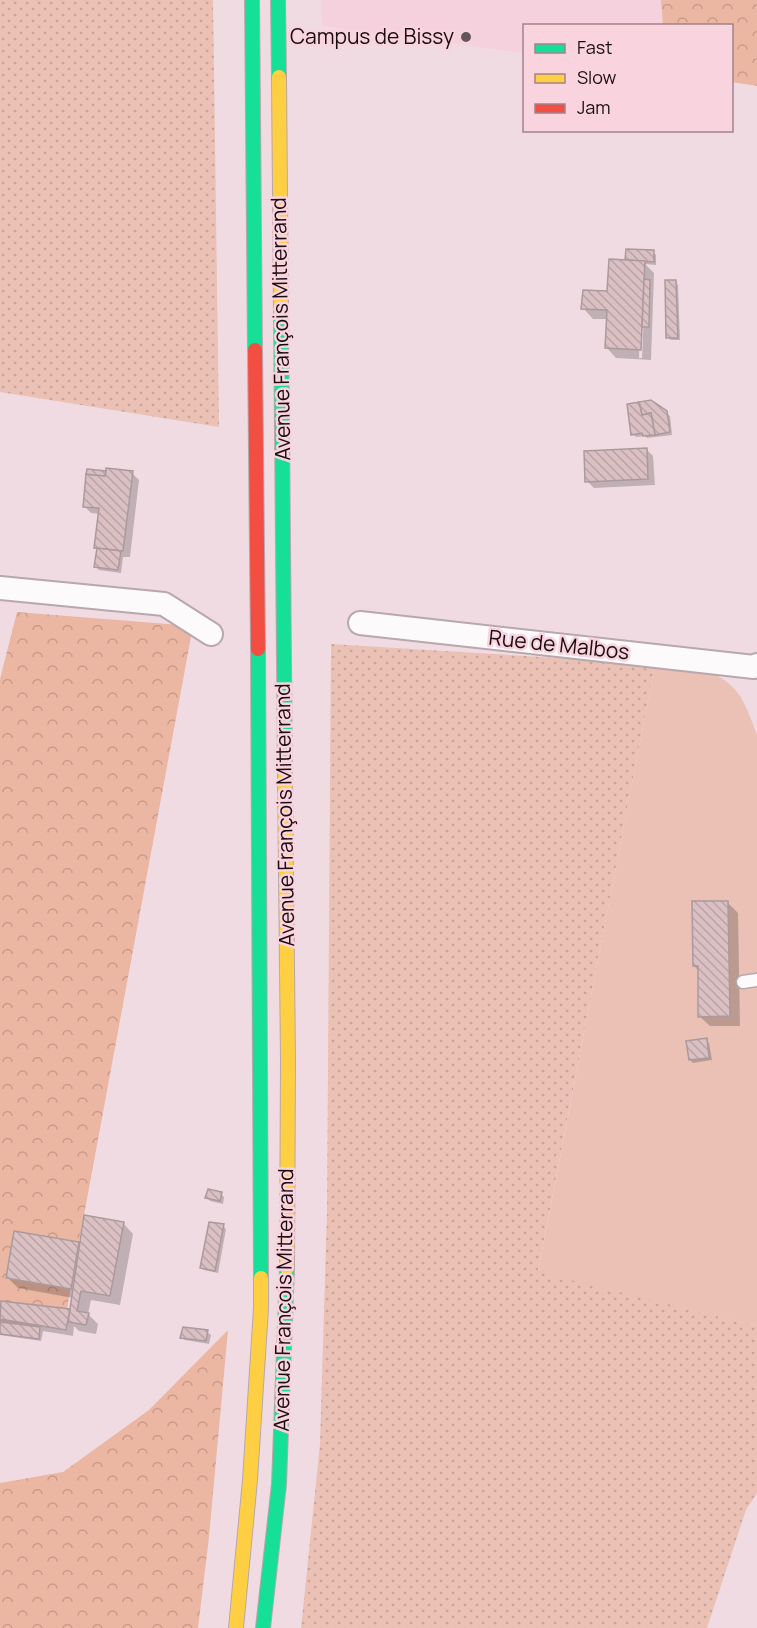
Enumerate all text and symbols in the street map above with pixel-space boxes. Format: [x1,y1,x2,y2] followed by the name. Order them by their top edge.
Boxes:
[290,22,454,50] place label: Campus de Bissy
[523,24,733,132] legend
[459,30,473,44] marker: Campus de Bissy
[577,35,612,59] text: Fast
[577,65,617,89] text: Slow
[577,95,611,119] text: Jam
[264,197,296,461] street label: Avenue François Mitterrand
[487,623,631,665] street label: Rue de Malbos
[268,683,300,947] street label: Avenue François Mitterrand
[267,1168,299,1432] street label: Avenue François Mitterrand

